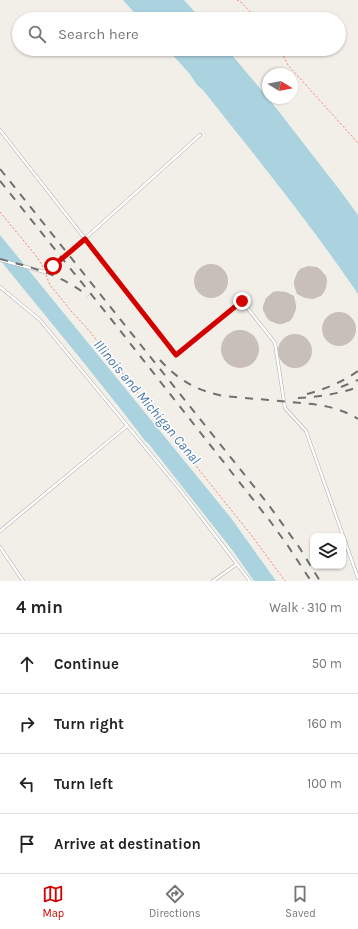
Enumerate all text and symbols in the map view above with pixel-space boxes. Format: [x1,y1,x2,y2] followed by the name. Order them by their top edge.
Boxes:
[12,12,346,56] search box
[26,23,48,45] icon: search
[58,25,139,43] text: Search here
[262,68,298,104] north arrow
[44,257,62,275] route start
[233,292,251,310] route end
[90,336,204,468] water label: Illinois and Michigan Canal
[310,533,346,569] map controls
[310,533,346,569] button: layers
[16,597,63,617] text: 4 min
[269,600,342,615] text: Walk · 310 m
[16,653,38,675] icon: ahead
[54,655,119,673] text: Continue
[312,656,342,671] text: 50 m
[16,713,38,735] icon: right
[54,715,124,733] text: Turn right
[307,716,342,731] text: 160 m
[16,773,38,795] icon: left
[54,775,113,793] text: Turn left
[307,776,342,791] text: 100 m
[16,833,38,855] icon: arrive
[54,835,201,853] text: Arrive at destination
[42,883,64,920] tab: Map
[149,883,201,920] tab: Directions
[285,883,316,920] tab: Saved

